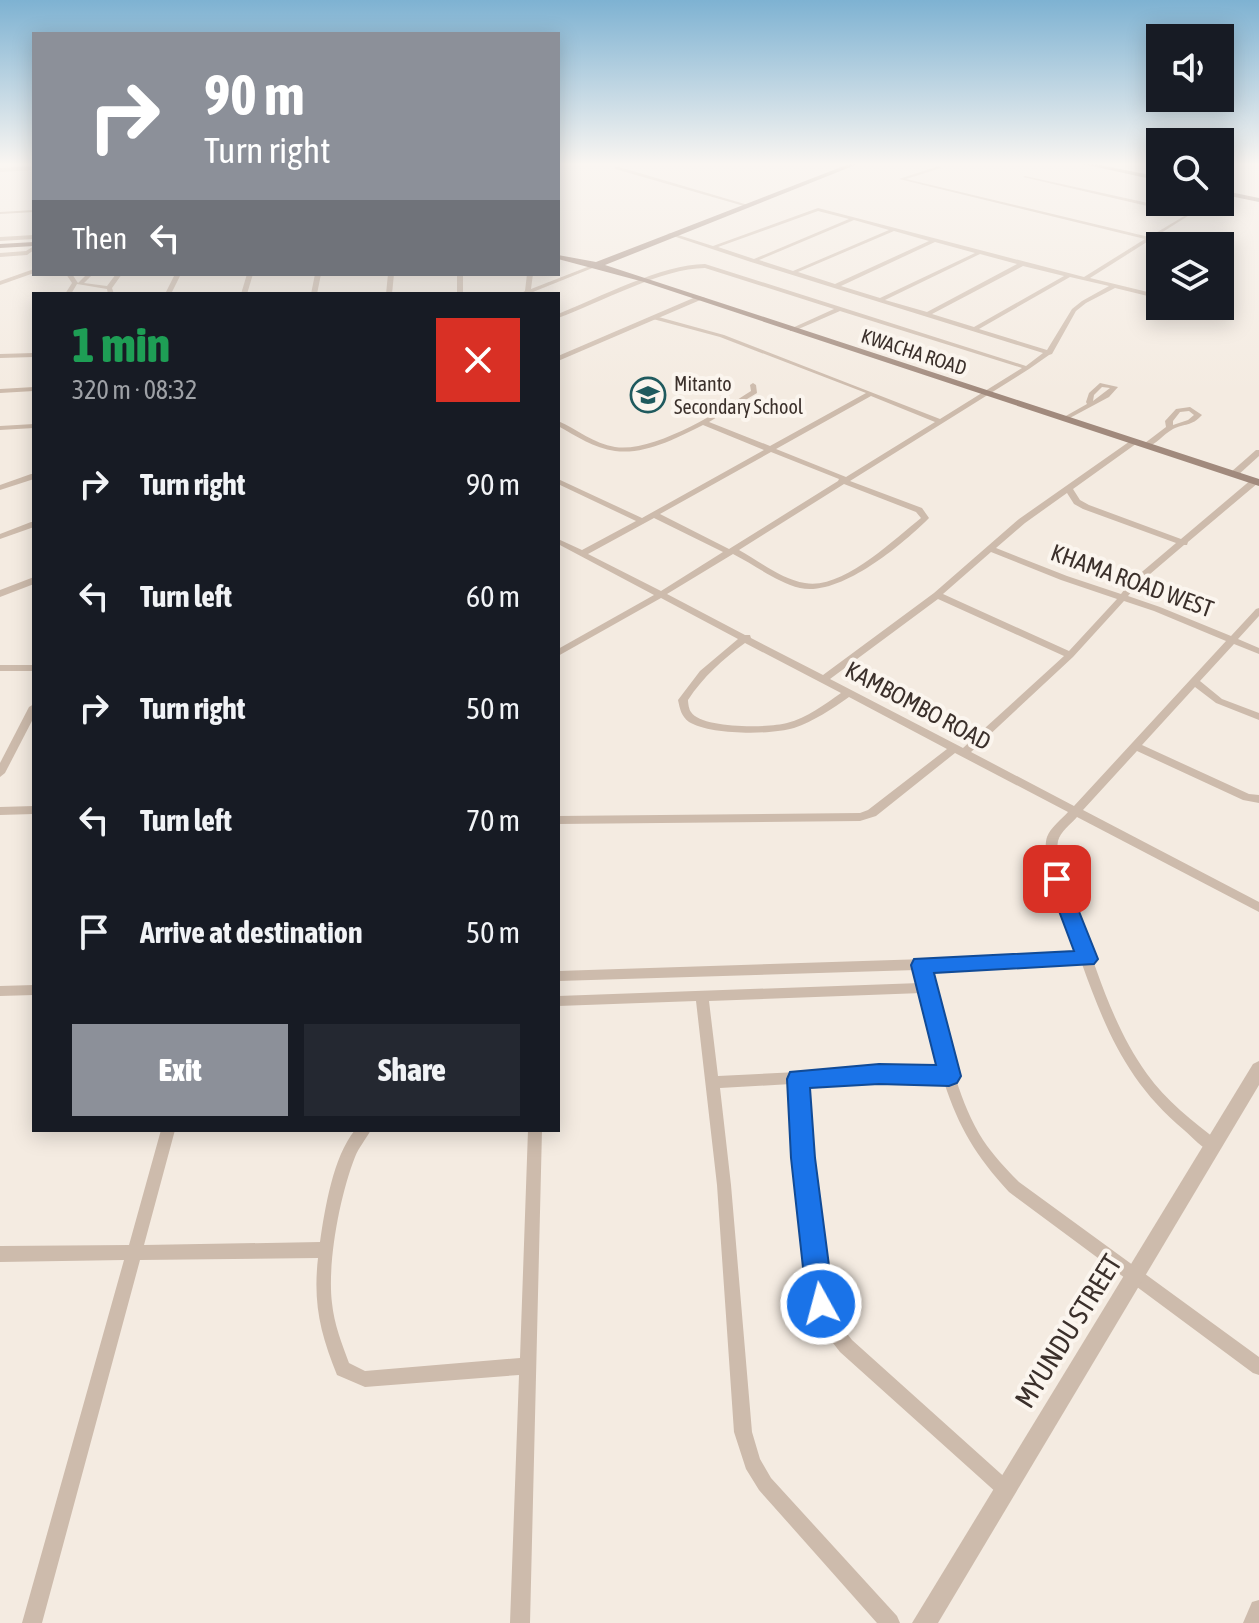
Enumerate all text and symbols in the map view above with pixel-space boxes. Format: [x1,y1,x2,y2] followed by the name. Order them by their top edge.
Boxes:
[1146,24,1234,320] map controls
[1146,24,1234,112] button: sound
[204,63,305,127] text: 90 m
[72,64,176,168] icon: right
[1146,128,1234,216] button: search
[204,129,331,171] text: Turn right
[143,216,187,260] icon: left
[72,221,127,255] text: Then
[1146,232,1234,320] button: layers
[72,317,170,372] text: 1 min
[436,318,520,402] button: close
[859,324,970,379] street label: KWACHA ROAD
[674,372,804,418] place label: Mitanto Secondary School
[72,375,197,405] text: 320 m · 08:32
[629,376,667,414] school or university icon: Mitanto Secondary School
[72,462,116,506] icon: right
[140,467,246,501] text: Turn right
[466,467,520,501] text: 90 m
[1047,539,1218,623] street label: KHAMA ROAD WEST
[72,574,116,618] icon: left
[140,579,232,613] text: Turn left
[466,579,520,613] text: 60 m
[841,656,996,755] street label: KAMBOMBO ROAD
[72,686,116,730] icon: right
[140,691,246,725] text: Turn right
[466,691,520,725] text: 50 m
[72,798,116,842] icon: left
[140,803,232,837] text: Turn left
[466,803,520,837] text: 70 m
[1023,845,1091,913] pin
[1035,857,1079,901] icon: arrive
[72,910,116,954] icon: arrive
[140,915,362,949] text: Arrive at destination
[466,915,520,949] text: 50 m
[72,1024,288,1116] button: Exit
[304,1024,520,1116] button: Share
[1008,1249,1128,1413] street label: MYUNDU STREET
[779,1262,863,1346] position arrow

